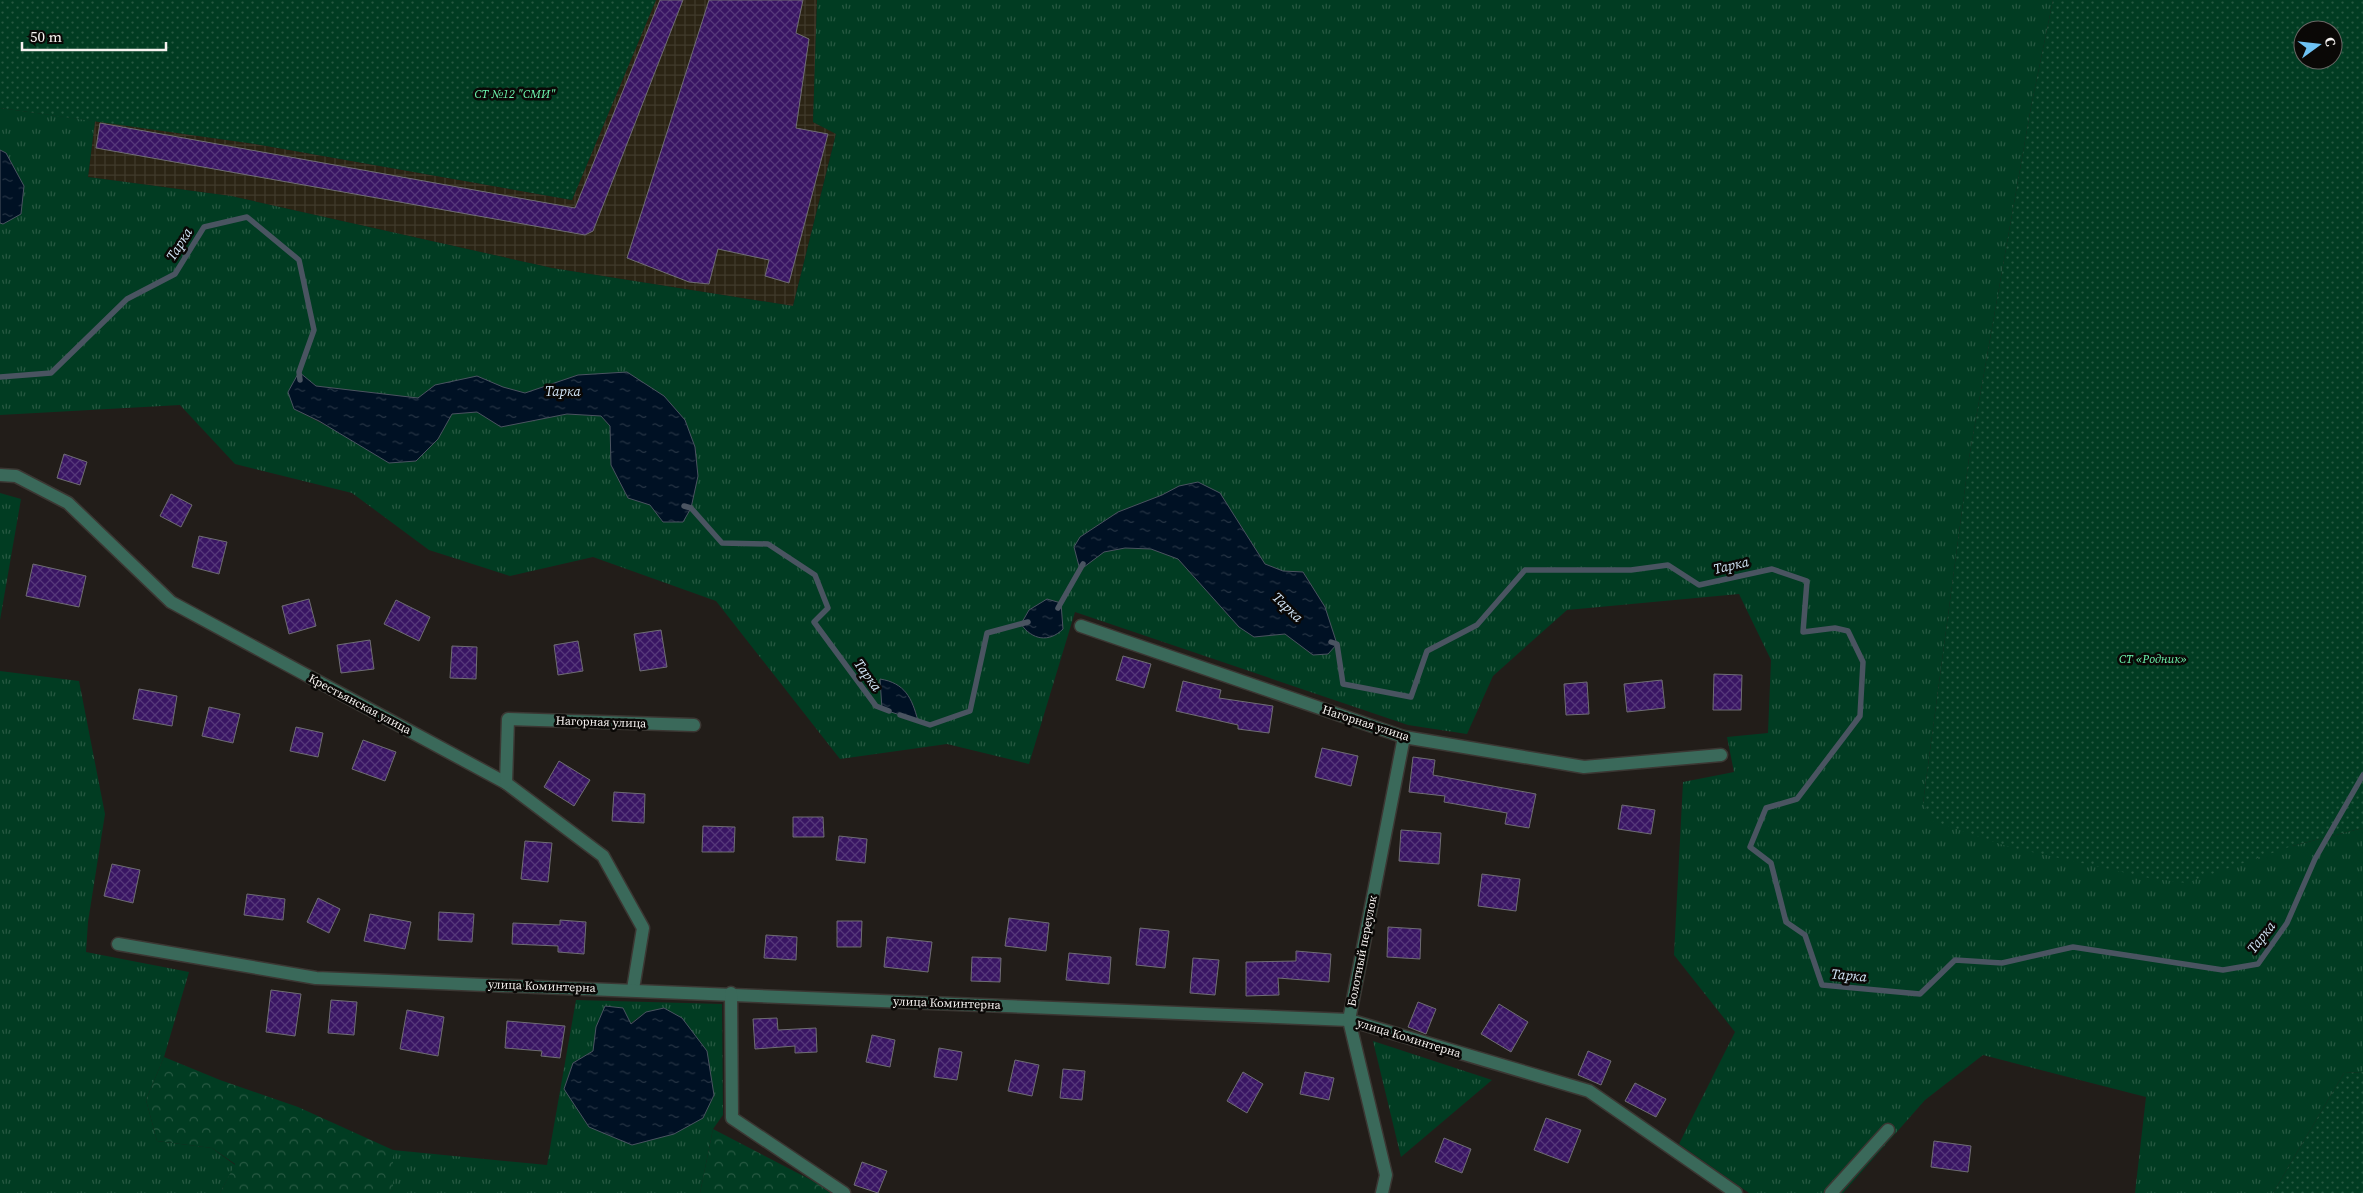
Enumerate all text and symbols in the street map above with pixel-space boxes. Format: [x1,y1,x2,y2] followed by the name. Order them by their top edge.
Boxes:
[22,20,166,52] scale bar
[2293,20,2343,70] north arrow
[30,26,62,47] text: 50 m
[2320,35,2341,49] text: С
[474,86,556,102] park label: СТ №12 "СМИ"
[161,223,197,265] water label: Тарка
[545,381,582,401] water label: Тарка
[1711,551,1751,579] water label: Тарка
[1268,587,1308,627] water label: Тарка
[2119,651,2187,667] park label: СТ «Родник»
[849,655,887,696] water label: Тарка
[306,670,415,738] street label: Крестьянская улица
[1320,701,1412,745] street label: Нагорная улица
[555,712,648,732] street label: Нагорная улица
[1343,894,1381,1008] street label: Болотный переулок
[2242,916,2280,957] water label: Тарка
[1830,963,1868,987] water label: Тарка
[488,976,597,996] street label: улица Коминтерна
[893,993,1002,1013] street label: улица Коминтерна
[1355,1015,1464,1062] street label: улица Коминтерна

